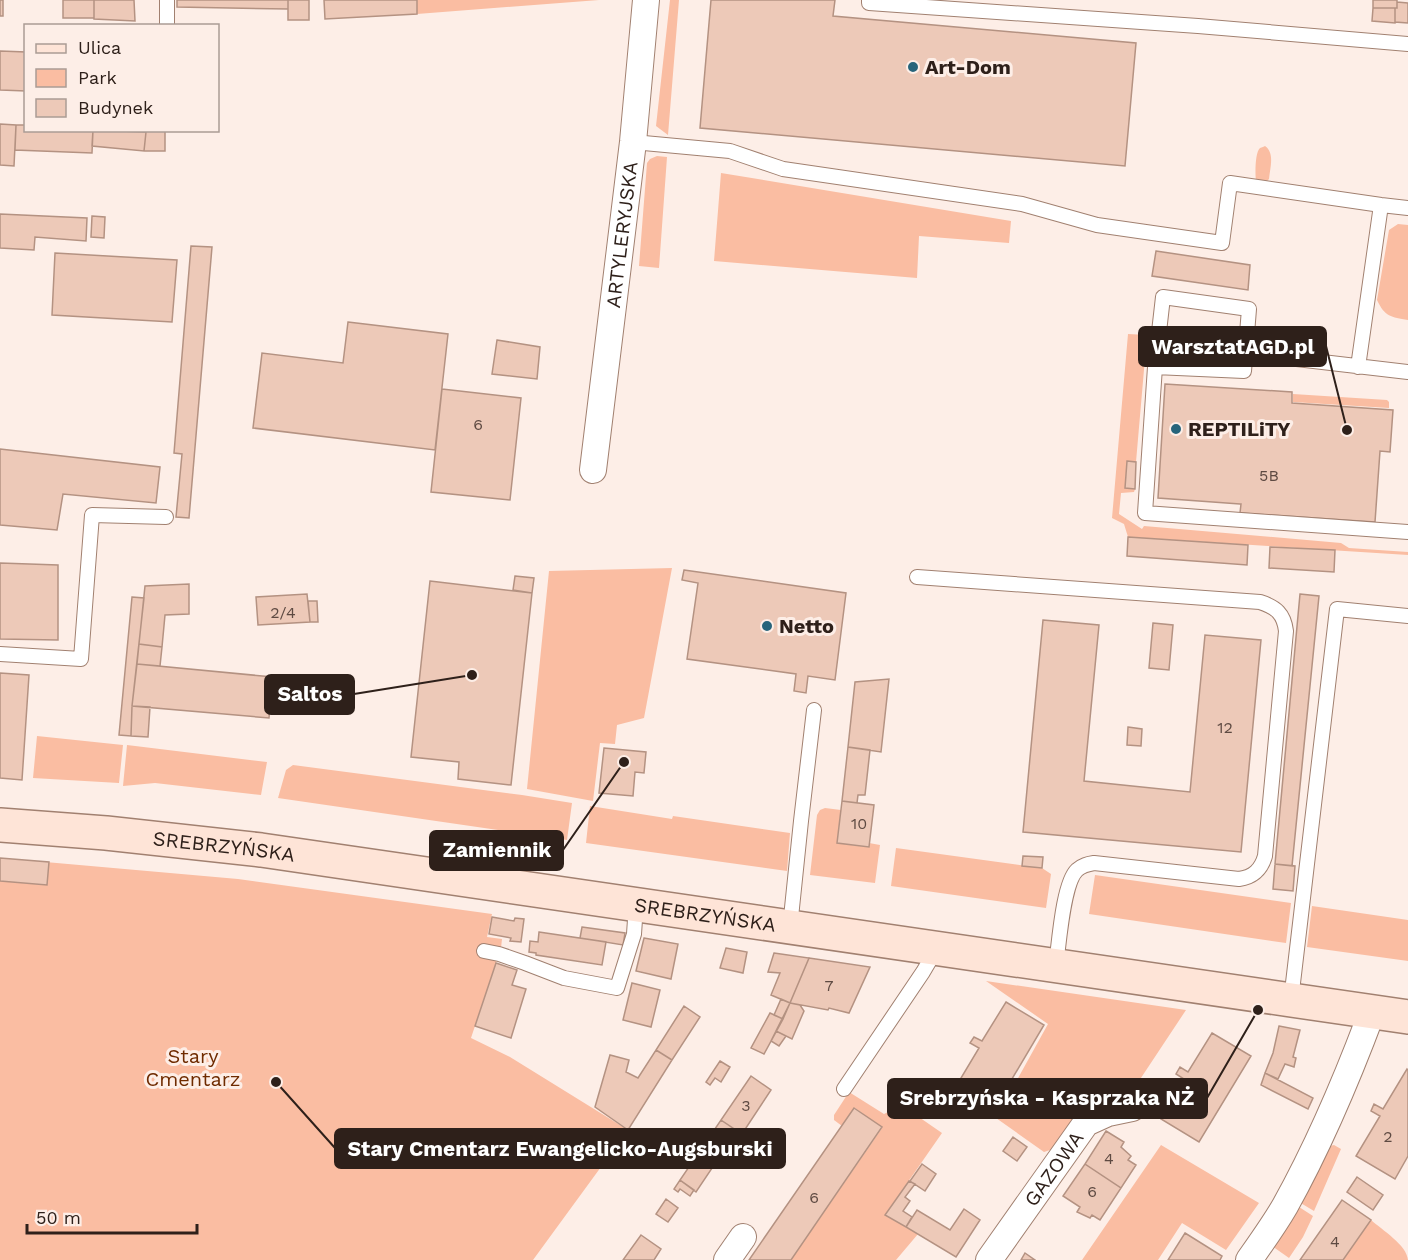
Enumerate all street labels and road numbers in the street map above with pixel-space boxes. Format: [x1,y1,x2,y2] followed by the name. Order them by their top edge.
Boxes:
[601,160,643,309] street label: ARTYLERYJSKA
[152,826,297,867] street label: SREBRZYŃSKA
[633,892,777,937] street label: SREBRZYŃSKA
[1019,1126,1088,1211] street label: GAZOWA

